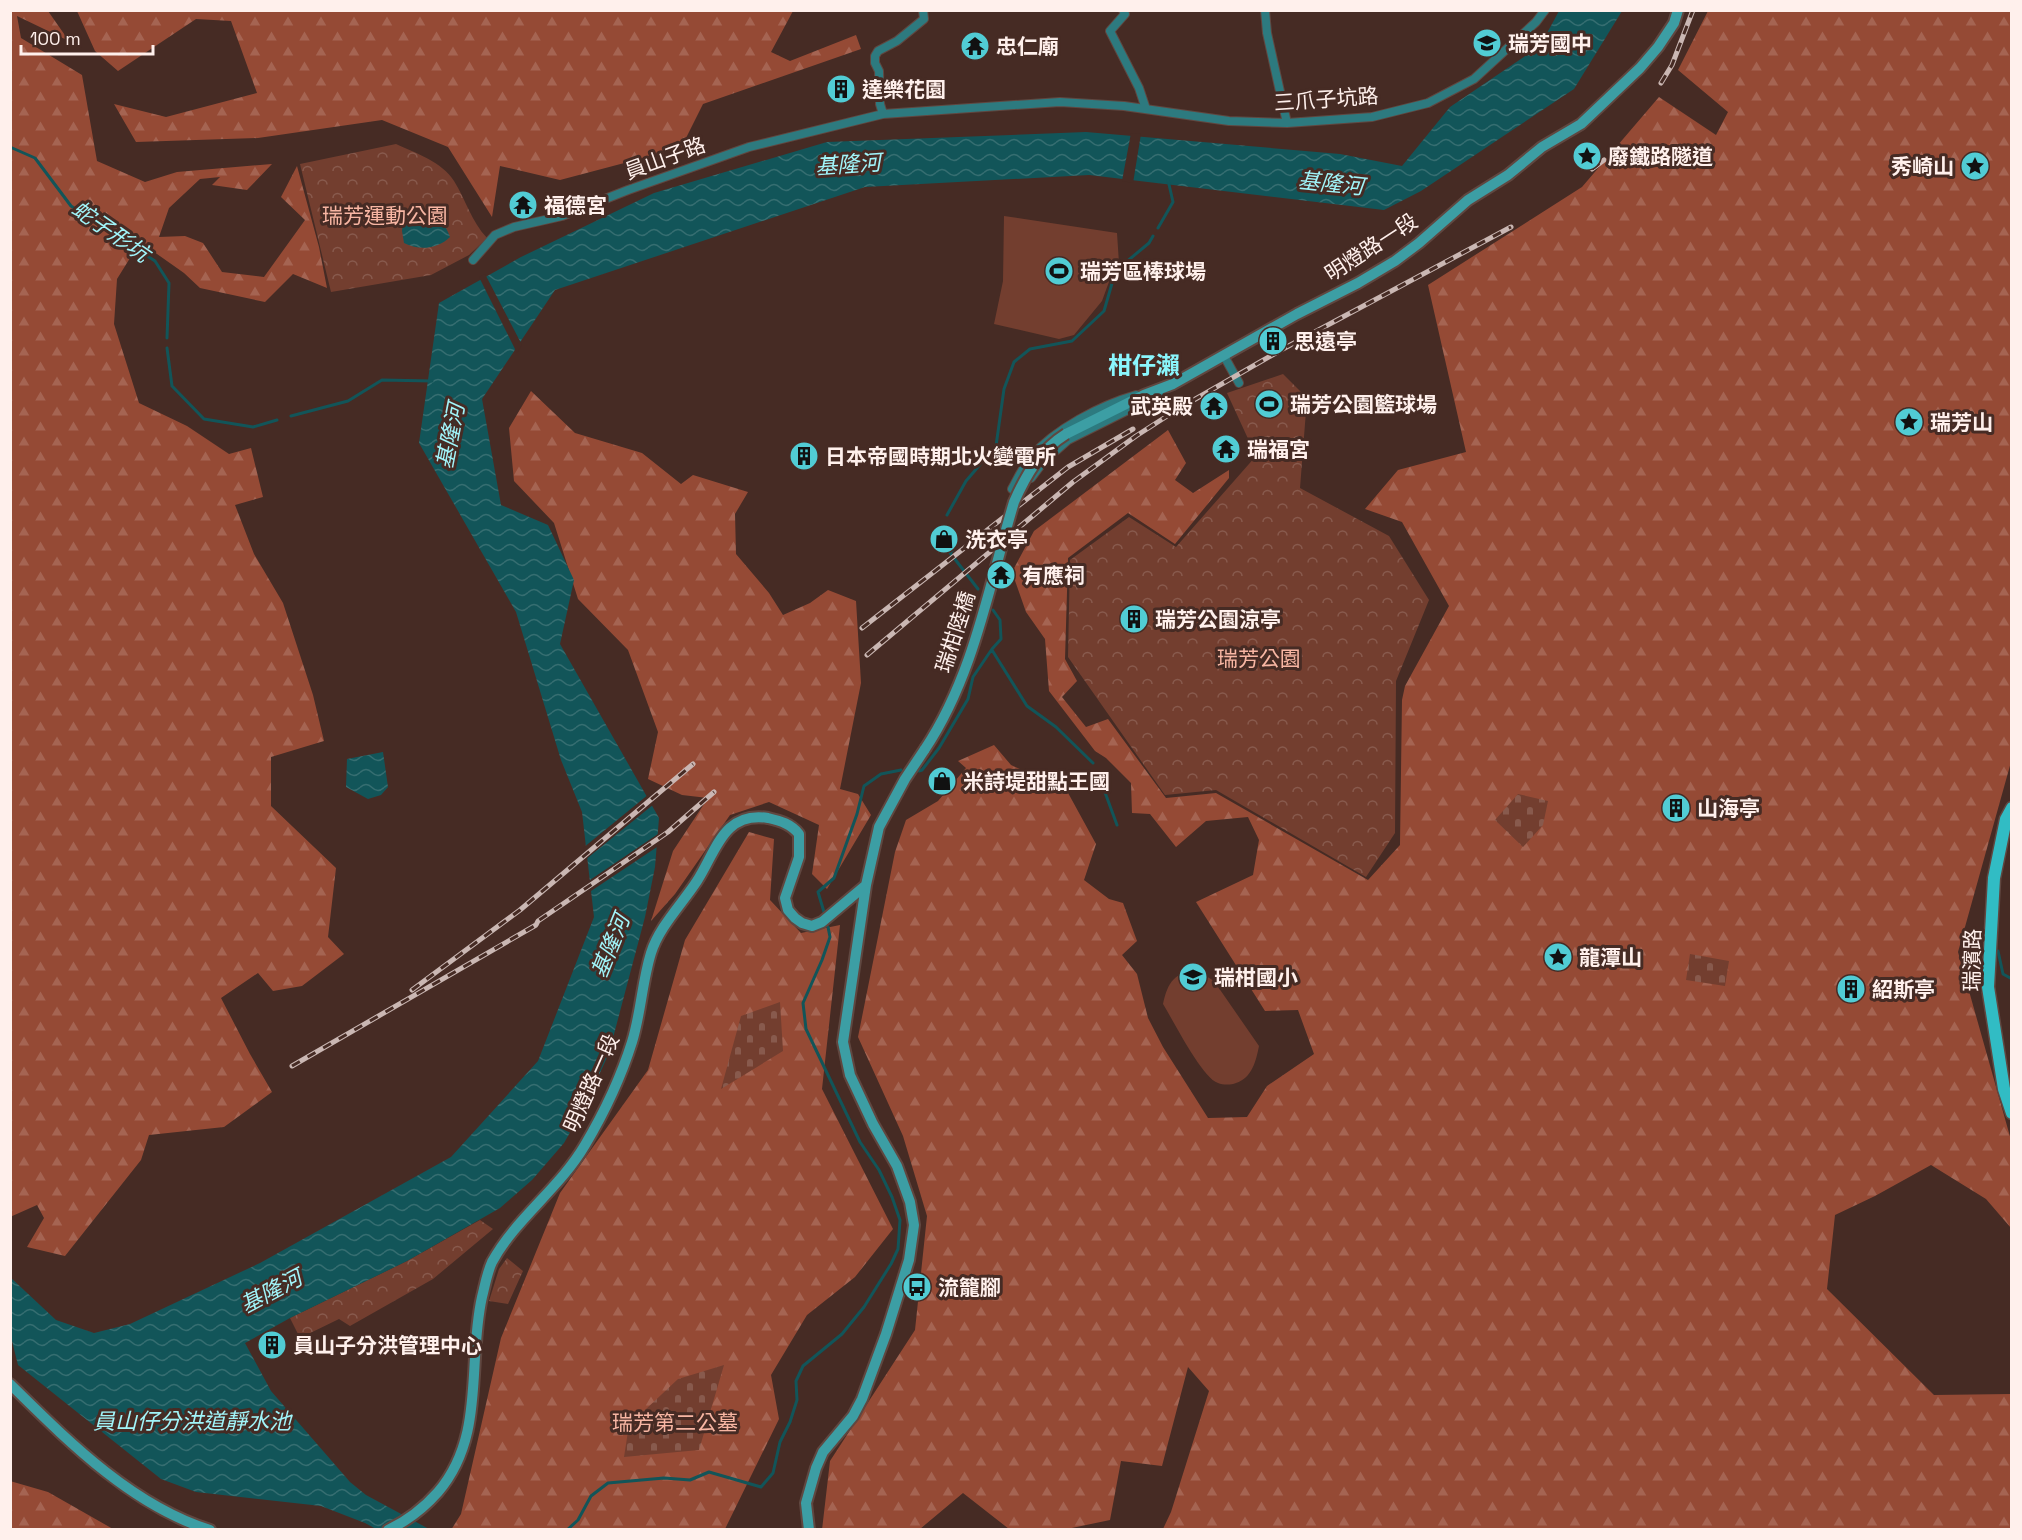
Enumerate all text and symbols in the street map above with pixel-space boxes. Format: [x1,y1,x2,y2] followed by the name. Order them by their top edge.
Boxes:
[21,18,153,56] scale bar
[30,27,81,50] text: 100 m
[1471,27,1503,59] school or university icon: 瑞芳國中
[959,30,991,62] temple icon: 忠仁廟
[1508,30,1592,57] place label: 瑞芳國中
[996,33,1059,60] place label: 忠仁廟
[825,73,857,105] building icon: 達樂花園
[862,76,946,103] place label: 達樂花園
[1273,82,1379,116] street label: 三爪子坑路
[621,131,709,185] street label: 員山子路
[1571,140,1603,172] place icon: 廢鐵路隧道
[1608,143,1713,170] place label: 廢鐵路隧道
[814,147,886,180] water label: 基隆河
[1959,150,1991,182] place icon: 秀崎山
[1891,153,1954,180] place label: 秀崎山
[1297,166,1369,201] water label: 基隆河
[507,189,539,221] temple icon: 福德宮
[544,192,607,219] place label: 福德宮
[67,194,158,269] water label: 蛇子形坑
[322,202,448,229] park label: 瑞芳運動公園
[1320,207,1422,287] street label: 明燈路一段
[1043,255,1075,287] sports icon: 瑞芳區棒球場
[1080,258,1206,285] place label: 瑞芳區棒球場
[1257,325,1289,357] building icon: 思遠亭
[1294,328,1357,355] place label: 思遠亭
[1108,350,1180,381] district label: 柑仔瀨
[1253,388,1285,420] sports icon: 瑞芳公園籃球場
[1198,390,1230,422] temple icon: 武英殿
[1290,391,1437,418] place label: 瑞芳公園籃球場
[1130,393,1193,420] place label: 武英殿
[430,397,471,471] water label: 基隆河
[1893,406,1925,438] place icon: 瑞芳山
[1930,409,1993,436] place label: 瑞芳山
[1210,433,1242,465] temple icon: 瑞福宮
[1247,436,1310,463] place label: 瑞福宮
[788,440,820,472] building icon: 日本帝國時期北火變電所
[825,443,1056,470] place label: 日本帝國時期北火變電所
[928,523,960,555] shop icon: 洗衣亭
[965,526,1028,553] place label: 洗衣亭
[985,559,1017,591] temple icon: 有應祠
[1022,562,1085,589] place label: 有應祠
[929,588,981,676] street label: 瑞柑陸橋
[1118,603,1150,635] building icon: 瑞芳公園涼亭
[1155,606,1281,633] place label: 瑞芳公園涼亭
[1217,645,1301,672] park label: 瑞芳公園
[926,765,958,797] shop icon: 米詩堤甜點王國
[963,768,1110,795] place label: 米詩堤甜點王國
[1660,792,1692,824] building icon: 山海亭
[1697,795,1760,822] place label: 山海亭
[585,906,637,982] water label: 基隆河
[1958,928,1986,992] street label: 瑞濱路
[1542,941,1574,973] place icon: 龍潭山
[1579,944,1642,971] place label: 龍潭山
[1177,961,1209,993] school or university icon: 瑞柑國小
[1214,964,1298,991] place label: 瑞柑國小
[1835,973,1867,1005] building icon: 紹斯亭
[1872,976,1935,1003] place label: 紹斯亭
[557,1030,625,1136] street label: 明燈路一段
[235,1261,310,1319] water label: 基隆河
[901,1271,933,1303] bus stop icon: 流籠腳
[938,1274,1001,1301] place label: 流籠腳
[256,1329,288,1361] building icon: 員山子分洪管理中心
[293,1332,482,1359] place label: 員山子分洪管理中心
[93,1407,293,1435] water label: 員山仔分洪道靜水池
[612,1409,738,1436] park label: 瑞芳第二公墓

